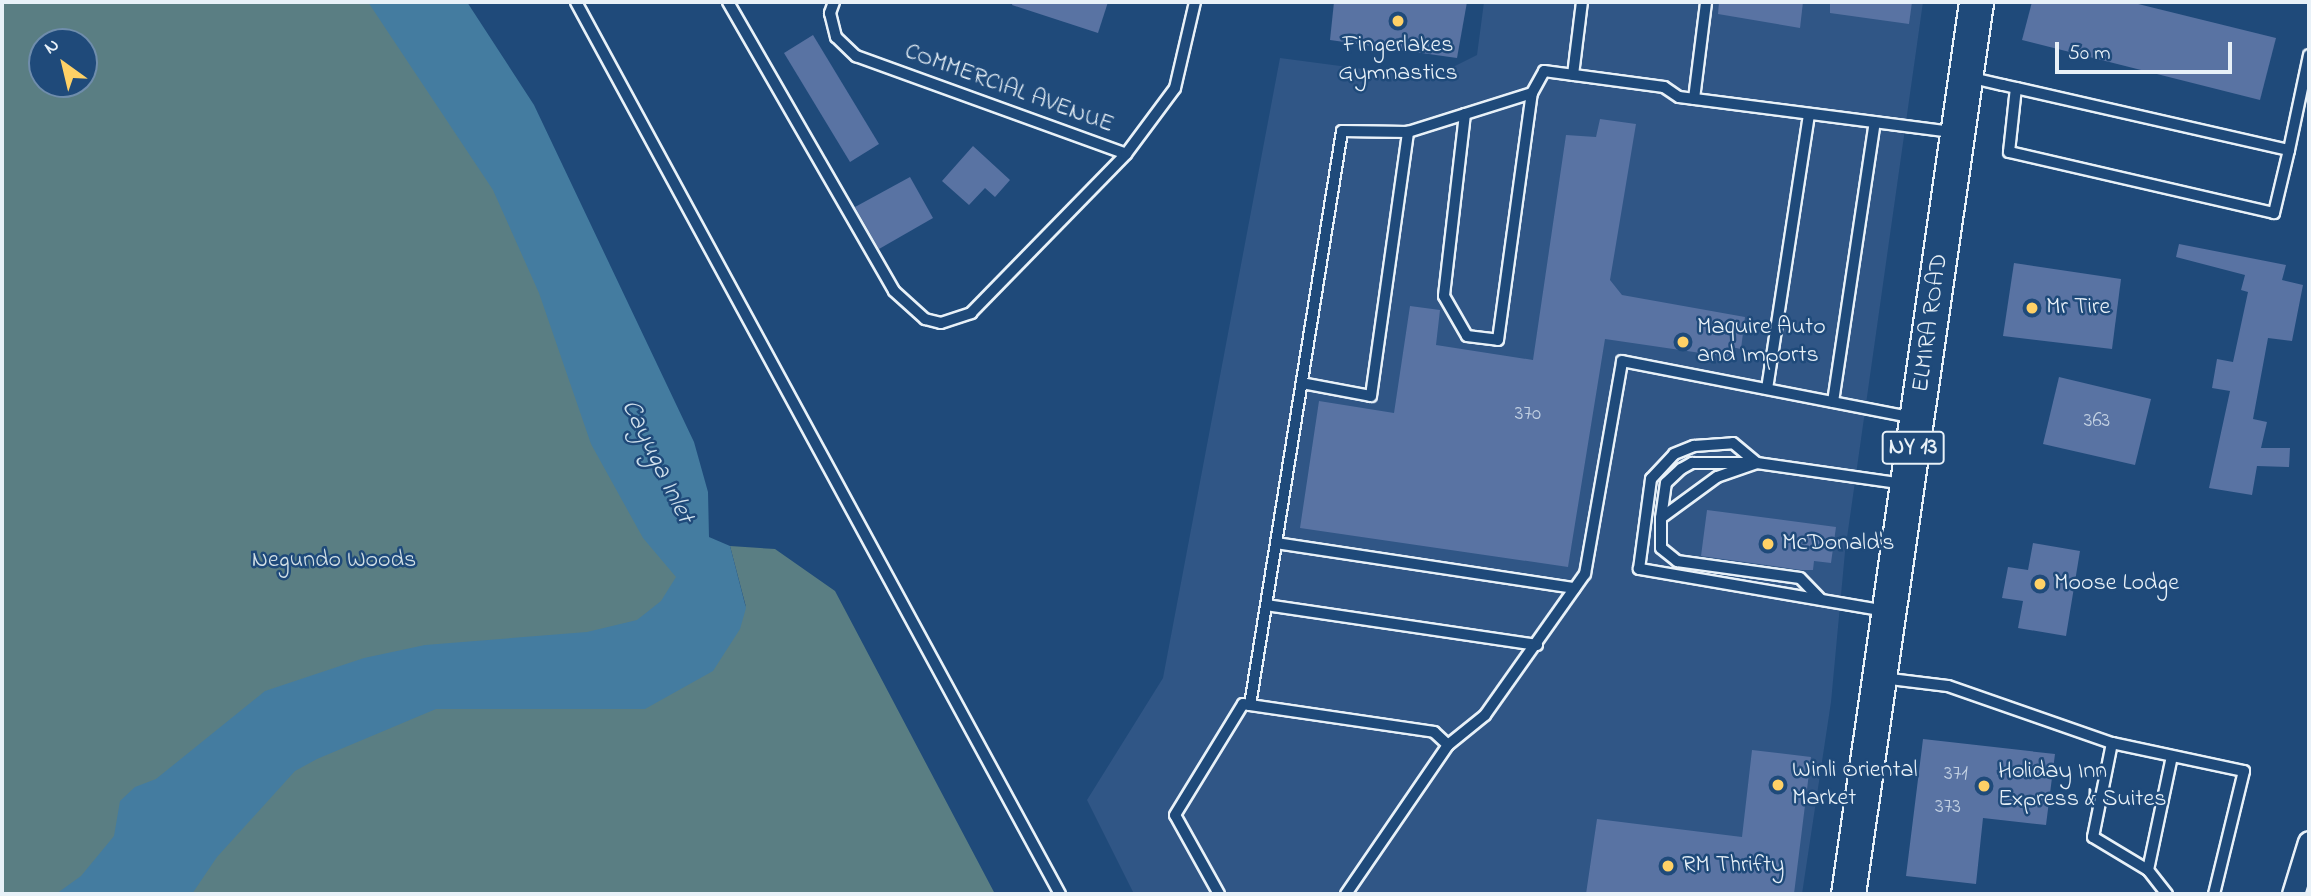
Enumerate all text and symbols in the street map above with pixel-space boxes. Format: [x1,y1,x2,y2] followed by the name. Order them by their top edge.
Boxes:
[1390,13,1406,29] marker: Fingerlakes Gymnastics
[28,28,98,98] north arrow
[2059,28,2236,72] scale bar
[39,32,65,62] text: N
[1338,32,1458,88] place label: Fingerlakes Gymnastics
[901,38,1117,140] street label: COMMERCIAL AVENUE
[2068,39,2111,69] text: 50 m
[1907,252,1955,394] street label: ELMIRA ROAD
[2046,294,2110,322] place label: Mr Tire
[2024,300,2040,316] marker: Mr Tire
[1697,314,1826,370] place label: Maquire Auto and Imports
[1675,334,1691,350] marker: Maquire Auto and Imports
[613,395,699,529] water label: Cayuga Inlet
[1515,401,1541,427] house number: 370
[2084,408,2110,434] house number: 363
[1882,428,1944,468] road number: NY 13
[1782,530,1894,558] place label: McDonald's
[1760,536,1776,552] marker: McDonald's
[252,547,416,575] park label: Negundo Woods
[2054,570,2179,598] place label: Moose Lodge
[2032,576,2048,592] marker: Moose Lodge
[1792,757,1917,813] place label: Winli Oriental Market
[1998,758,2166,814] place label: Holiday Inn Express & Suites
[1944,761,1968,787] house number: 371
[1770,777,1786,793] marker: Winli Oriental Market
[1976,778,1992,794] marker: Holiday Inn Express & Suites
[1935,794,1961,820] house number: 373
[1682,852,1784,880] place label: RM Thrifty
[1660,858,1676,874] marker: RM Thrifty

